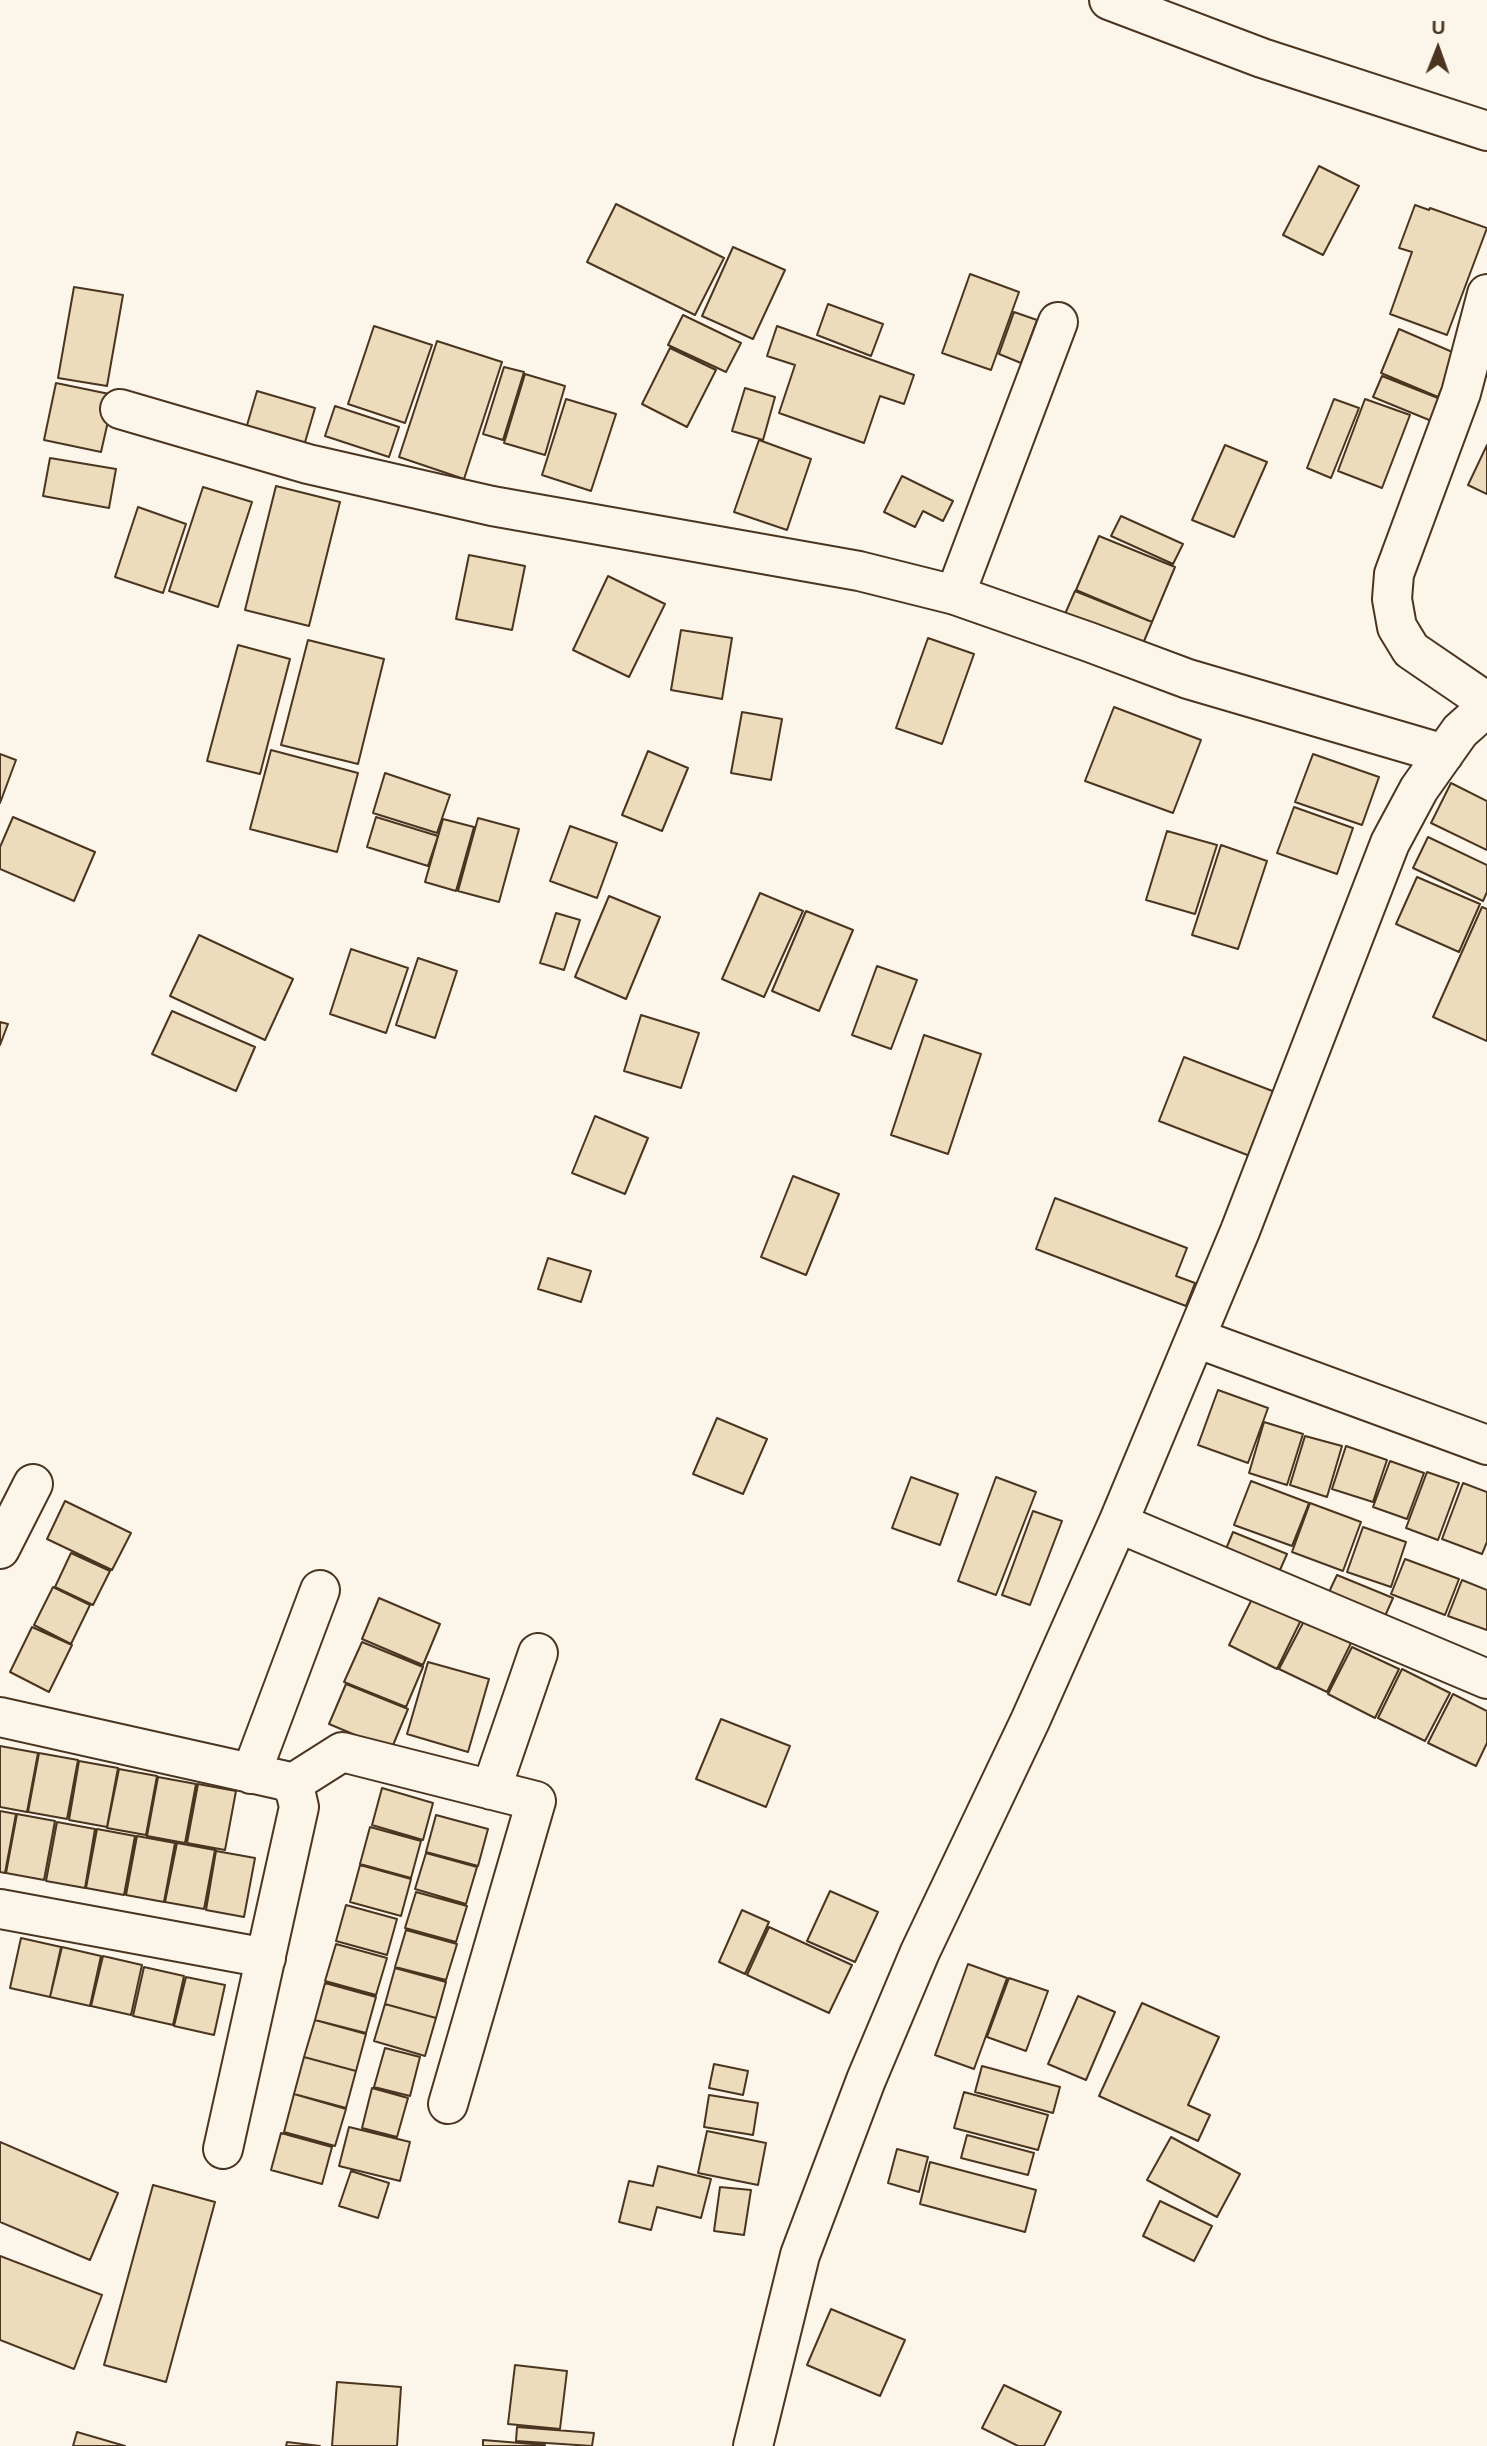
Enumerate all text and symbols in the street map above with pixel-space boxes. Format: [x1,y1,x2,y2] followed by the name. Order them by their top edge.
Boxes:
[1403,14,1473,84] north arrow
[1431,17,1445,38] text: U

